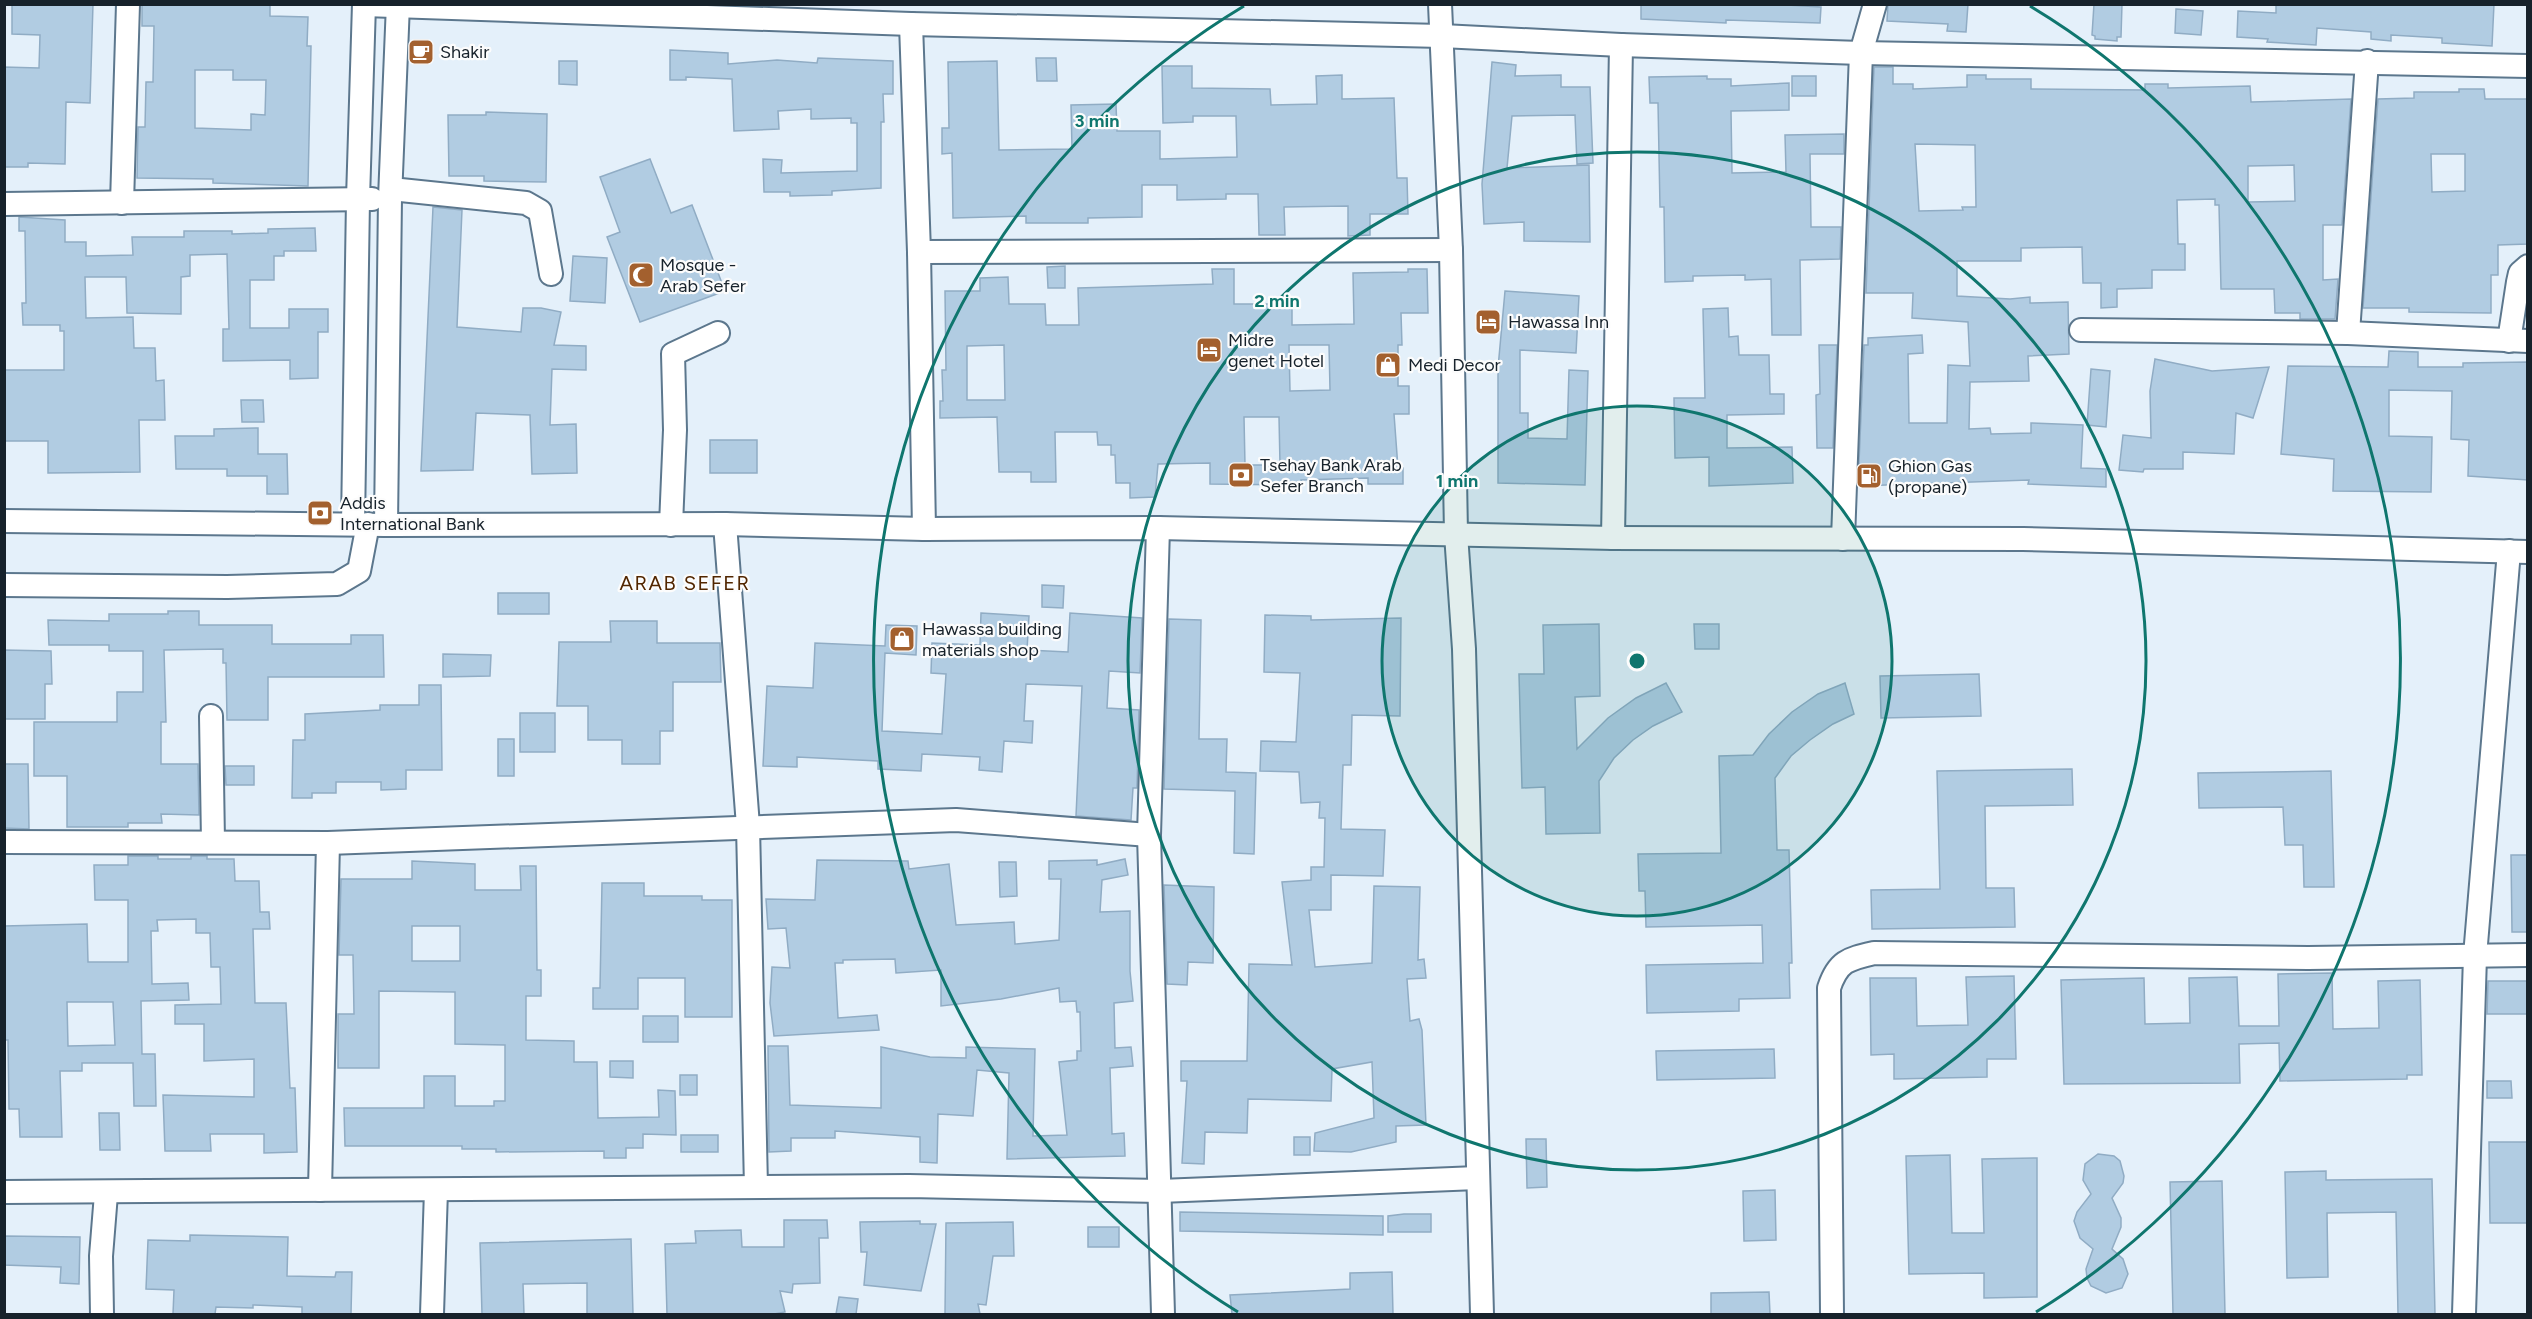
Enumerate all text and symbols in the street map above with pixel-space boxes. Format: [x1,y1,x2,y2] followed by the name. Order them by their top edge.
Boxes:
[406,37,436,67] cafe icon: Shakir
[440,41,489,63] place label: Shakir
[1075,110,1119,132] text: 3 min
[660,254,746,297] place label: Mosque - Arab Sefer
[626,260,656,290] mosque icon: Mosque - Arab Sefer
[1254,290,1300,312] text: 2 min
[1473,307,1503,337] hotel icon: Hawassa Inn
[1508,311,1609,333] place label: Hawassa Inn
[1228,329,1324,372] place label: Midre genet Hotel
[1194,335,1224,365] hotel icon: Midre genet Hotel
[1373,350,1403,380] shop icon: Medi Decor
[1408,354,1501,376] place label: Medi Decor
[1260,454,1402,497] place label: Tsehay Bank Arab Sefer Branch
[1888,455,1972,498] place label: Ghion Gas (propane)
[1226,460,1256,490] bank icon: Tsehay Bank Arab Sefer Branch
[1854,461,1884,491] fuel station icon: Ghion Gas (propane)
[1436,470,1478,492] text: 1 min
[340,492,485,535] place label: Addis International Bank
[305,498,335,528] bank icon: Addis International Bank
[619,571,751,595] district label: ARAB SEFER
[922,618,1062,661] place label: Hawassa building materials shop
[887,624,917,654] shop icon: Hawassa building materials shop
[1627,651,1647,671] centre of rings

